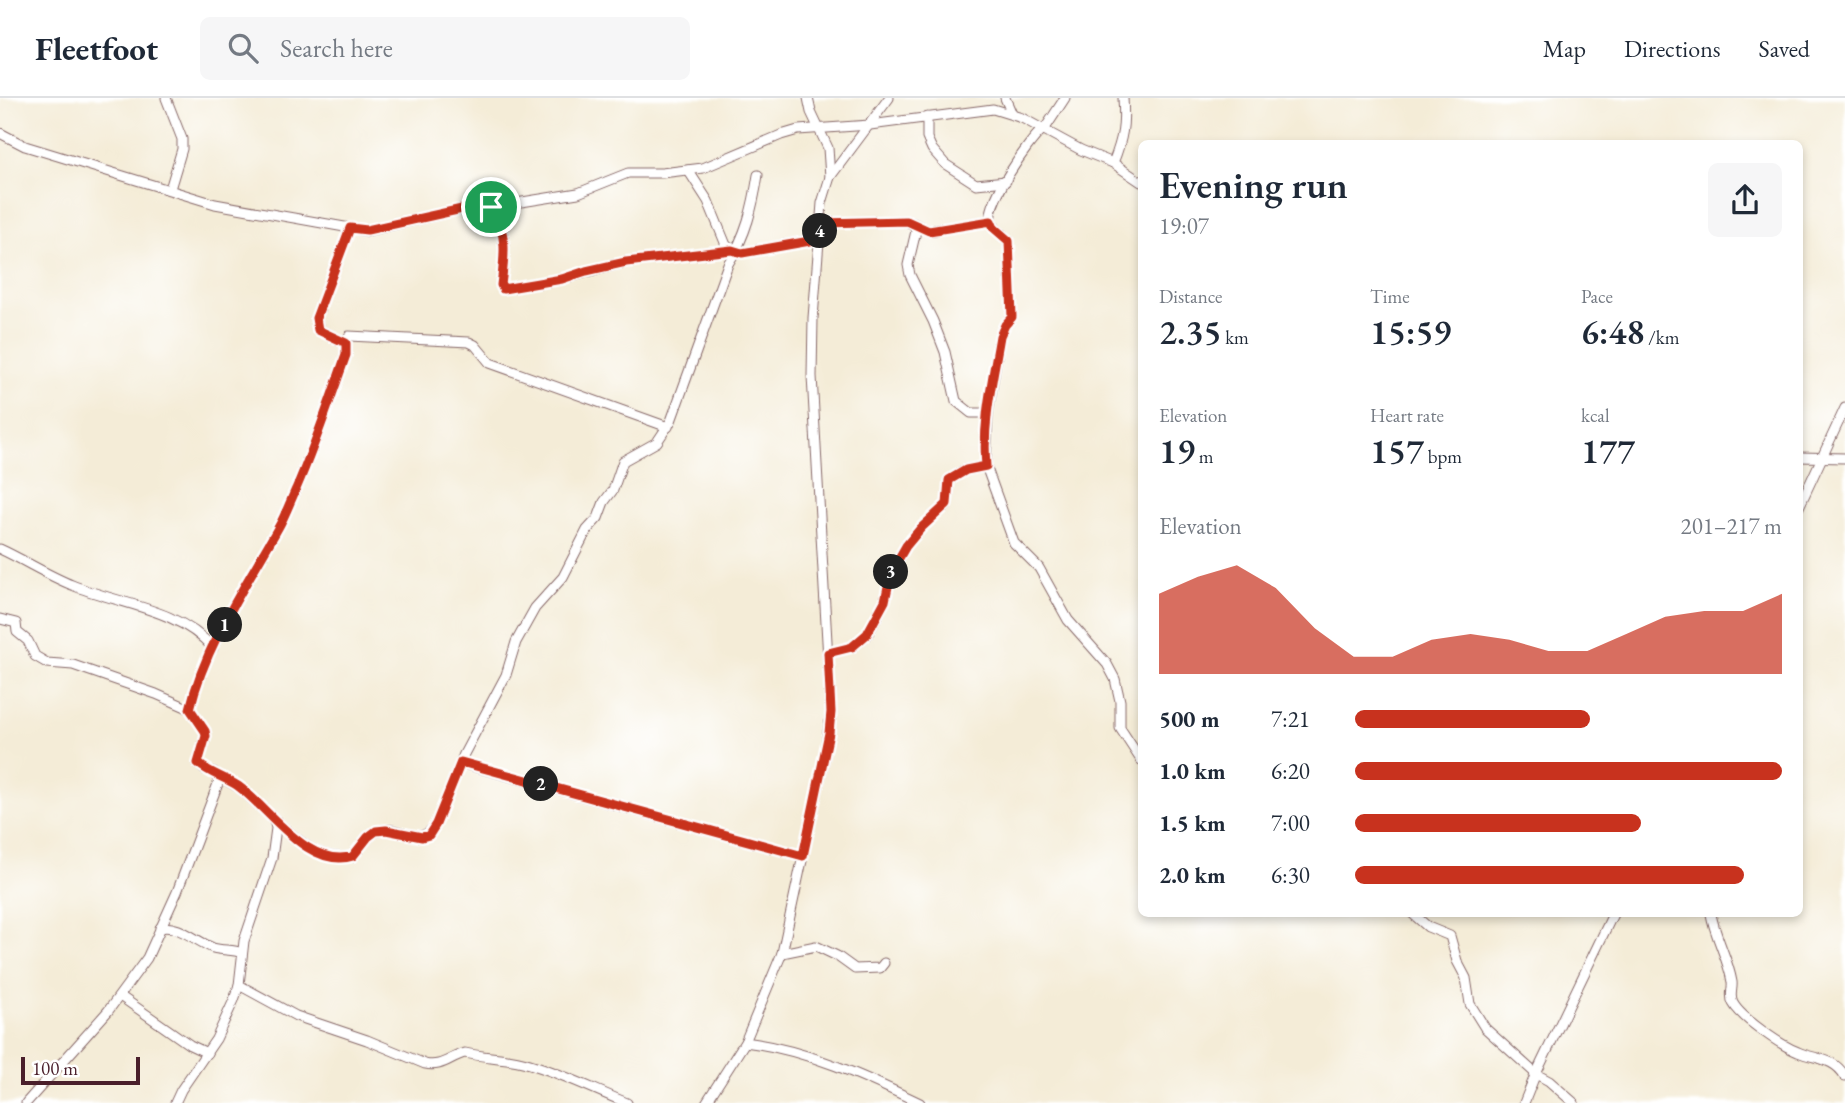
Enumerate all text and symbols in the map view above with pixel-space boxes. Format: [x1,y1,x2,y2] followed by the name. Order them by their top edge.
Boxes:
[200,17,690,80] search box
[35,27,158,70] text: Fleetfoot
[224,29,262,67] icon: search
[280,31,393,65] text: Search here
[1543,33,1586,64] text: Map
[1624,33,1721,64] text: Directions
[1759,33,1810,64] text: Saved
[1159,160,1348,209] text: Evening run
[1708,163,1782,237] button: share
[461,177,521,237] pin
[472,188,510,226] icon: arrive
[1159,211,1209,241] text: 19:07
[802,214,838,248] pin: 4
[814,218,825,243] text: 4
[1159,284,1222,309] text: Distance
[1370,284,1410,309] text: Time
[1581,284,1613,309] text: Pace
[1159,309,1221,354] text: 2.35
[1370,309,1451,354] text: 15:59
[1581,309,1644,354] text: 6:48
[1221,325,1249,350] text: km
[1644,325,1679,350] text: /km
[1159,403,1227,428] text: Elevation
[1370,403,1444,428] text: Heart rate
[1581,403,1610,428] text: kcal
[1159,428,1195,473] text: 19
[1370,428,1424,473] text: 157
[1581,428,1635,473] text: 177
[1195,444,1214,469] text: m
[1424,444,1462,469] text: bpm
[1159,511,1242,541] text: Elevation
[1681,511,1782,541] text: 201–217 m
[874,554,908,589] pin: 3
[885,559,896,584] text: 3
[208,608,243,642] pin: 1
[219,612,230,637] text: 1
[1159,704,1220,734] text: 500 m
[1271,704,1310,734] text: 7:21
[1159,756,1226,786] text: 1.0 km
[1271,756,1310,786] text: 6:20
[524,766,558,802] pin: 2
[535,771,546,796] text: 2
[1159,808,1226,838] text: 1.5 km
[1271,808,1310,838] text: 7:00
[1159,860,1226,890] text: 2.0 km
[1271,860,1310,890] text: 6:30
[21,1054,140,1086] scale bar
[32,1056,78,1081] text: 100 m

